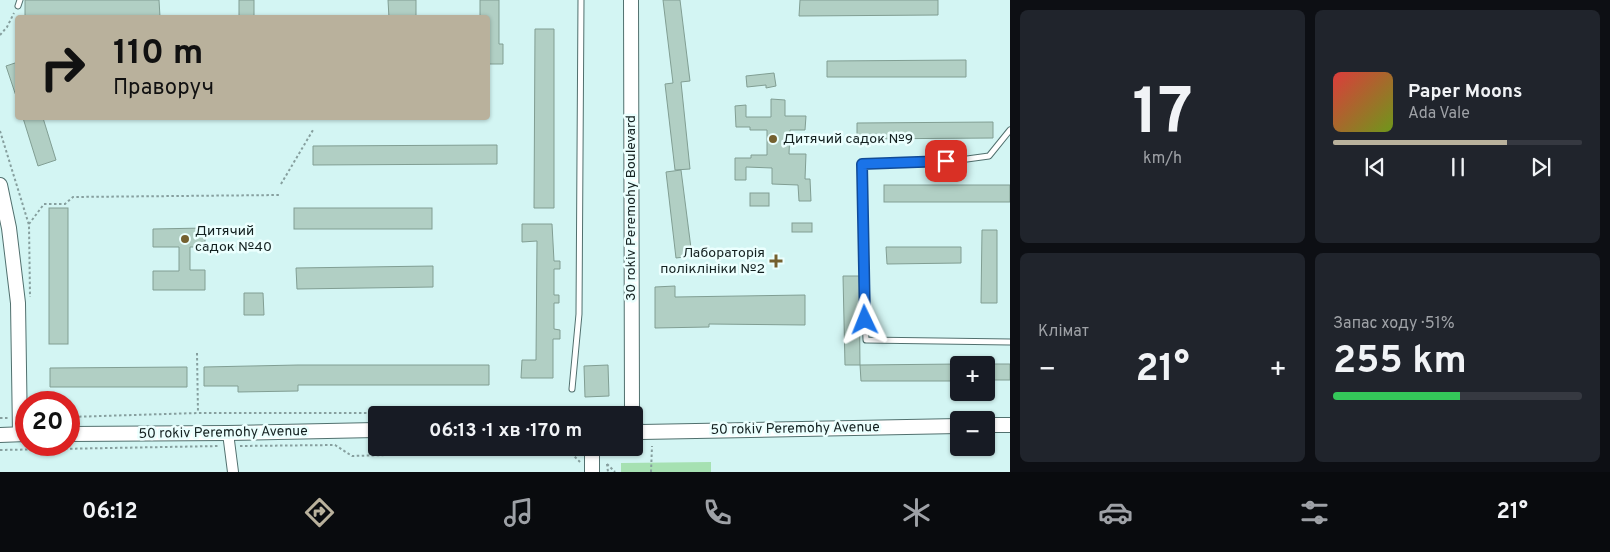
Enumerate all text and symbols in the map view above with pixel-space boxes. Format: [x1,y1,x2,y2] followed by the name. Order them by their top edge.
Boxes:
[113,32,203,76] text: 110 m
[30,35,95,100] icon: right
[113,75,214,102] text: Праворуч
[1132,75,1193,157] text: 17
[1408,80,1522,104] text: Paper Moons
[1408,104,1470,124] text: Ada Vale
[623,115,640,301] street label: 30 rokiv Peremohy Boulevard
[783,131,913,148] place label: Дитячий садок №9
[767,133,779,145] marker: Дитячий садок №9
[925,140,967,182] pin
[932,147,960,175] icon: arrive
[1143,149,1182,169] text: km/h
[1361,153,1389,181] icon: previous
[1444,153,1472,181] icon: pause
[1527,153,1555,181] icon: next
[195,223,272,256] place label: Дитячий садок №40
[179,233,191,245] marker: Дитячий садок №40
[660,245,765,278] place label: Лабораторія поліклініки №2
[769,254,783,268] marker: Лабораторія поліклініки №2
[838,293,890,345] position arrow
[1333,314,1455,334] text: Запас ходу · 51%
[1038,322,1089,342] text: Клімат
[1333,338,1467,387] text: 255 km
[1135,346,1190,395] text: 21°
[1038,353,1056,389] text: −
[1269,353,1287,389] text: +
[950,356,995,456] map controls
[950,356,995,401] button: +
[15,391,80,456] speed limit sign: 20
[950,411,995,456] button: −
[429,419,582,443] text: 06:13 · 1 хв · 170 m
[710,419,880,439] street label: 50 rokiv Peremohy Avenue
[138,423,308,443] street label: 50 rokiv Peremohy Avenue
[302,495,337,530] icon: directions
[501,495,536,530] icon: music
[700,495,735,530] icon: phone
[899,495,934,530] icon: climate
[1098,495,1133,530] icon: car
[1297,495,1332,530] icon: filters
[82,499,138,526] text: 06:12
[1497,499,1528,526] text: 21°

